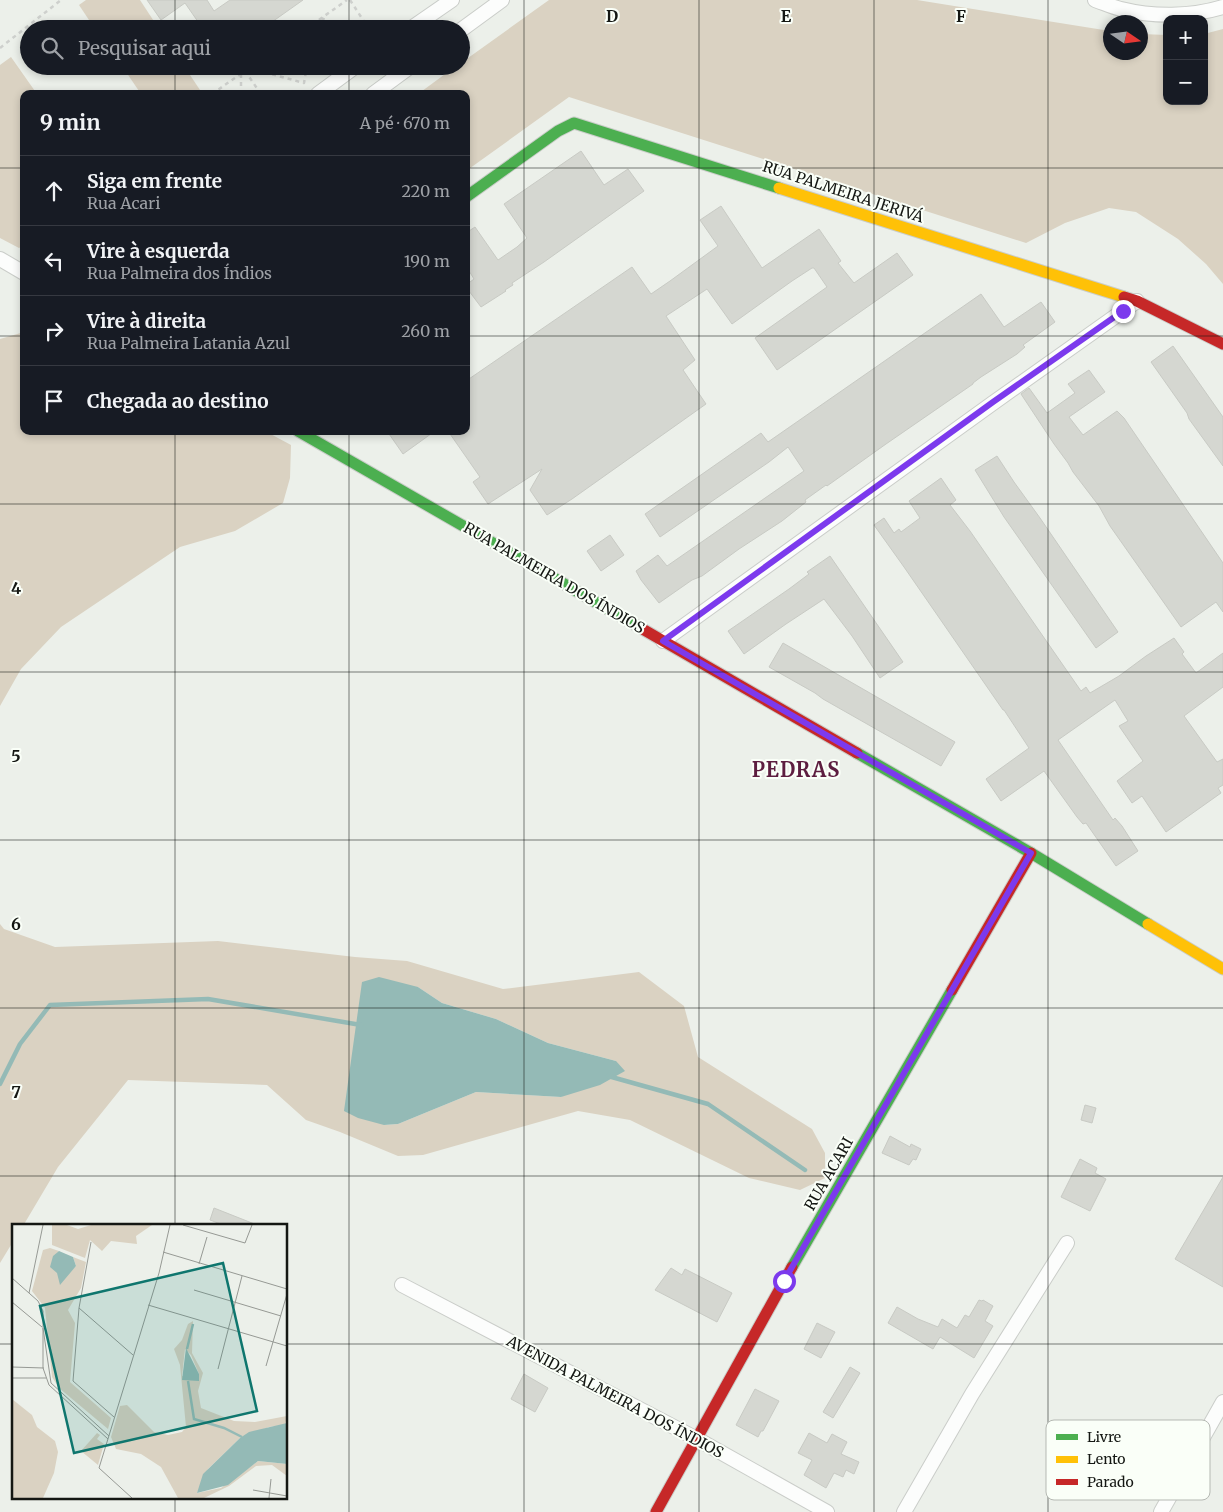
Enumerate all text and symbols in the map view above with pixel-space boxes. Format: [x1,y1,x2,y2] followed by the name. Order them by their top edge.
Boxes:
[606,6,618,26] text: D
[781,6,792,26] text: E
[956,6,966,26] text: F
[1103,15,1148,60] north arrow
[1163,15,1208,105] map controls
[1163,15,1208,60] button: +
[20,20,470,75] search box
[38,34,66,62] icon: search
[78,36,211,60] text: Pesquisar aqui
[1163,60,1208,105] button: −
[40,109,100,136] text: 9 min
[360,113,450,133] text: A pé · 670 m
[760,156,927,227] street label: RUA PALMEIRA JERIVÁ
[87,169,222,193] text: Siga em frente
[40,177,68,205] icon: ahead
[402,181,450,201] text: 220 m
[87,193,161,213] text: Rua Acari
[87,239,230,263] text: Vire à esquerda
[40,247,68,275] icon: left
[404,251,450,271] text: 190 m
[87,263,272,283] text: Rua Palmeira dos Índios
[1112,300,1135,323] route end
[87,309,206,333] text: Vire à direita
[40,317,68,345] icon: right
[401,321,450,341] text: 260 m
[87,333,290,353] text: Rua Palmeira Latania Azul
[40,387,68,415] icon: arrive
[87,389,269,413] text: Chegada ao destino
[460,517,649,637] street label: RUA PALMEIRA DOS ÍNDIOS
[11,578,21,598] text: 4
[11,746,21,766] text: 5
[752,757,840,782] district label: PEDRAS
[11,914,21,934] text: 6
[11,1082,21,1102] text: 7
[800,1134,857,1214] street label: RUA ACARI
[12,1224,288,1500] inset map
[773,1270,796,1293] route start
[503,1330,727,1462] street label: AVENIDA PALMEIRA DOS ÍNDIOS
[1046,1420,1210,1500] legend
[1087,1428,1121,1446] text: Livre
[1087,1450,1126,1468] text: Lento
[1087,1473,1134,1491] text: Parado

